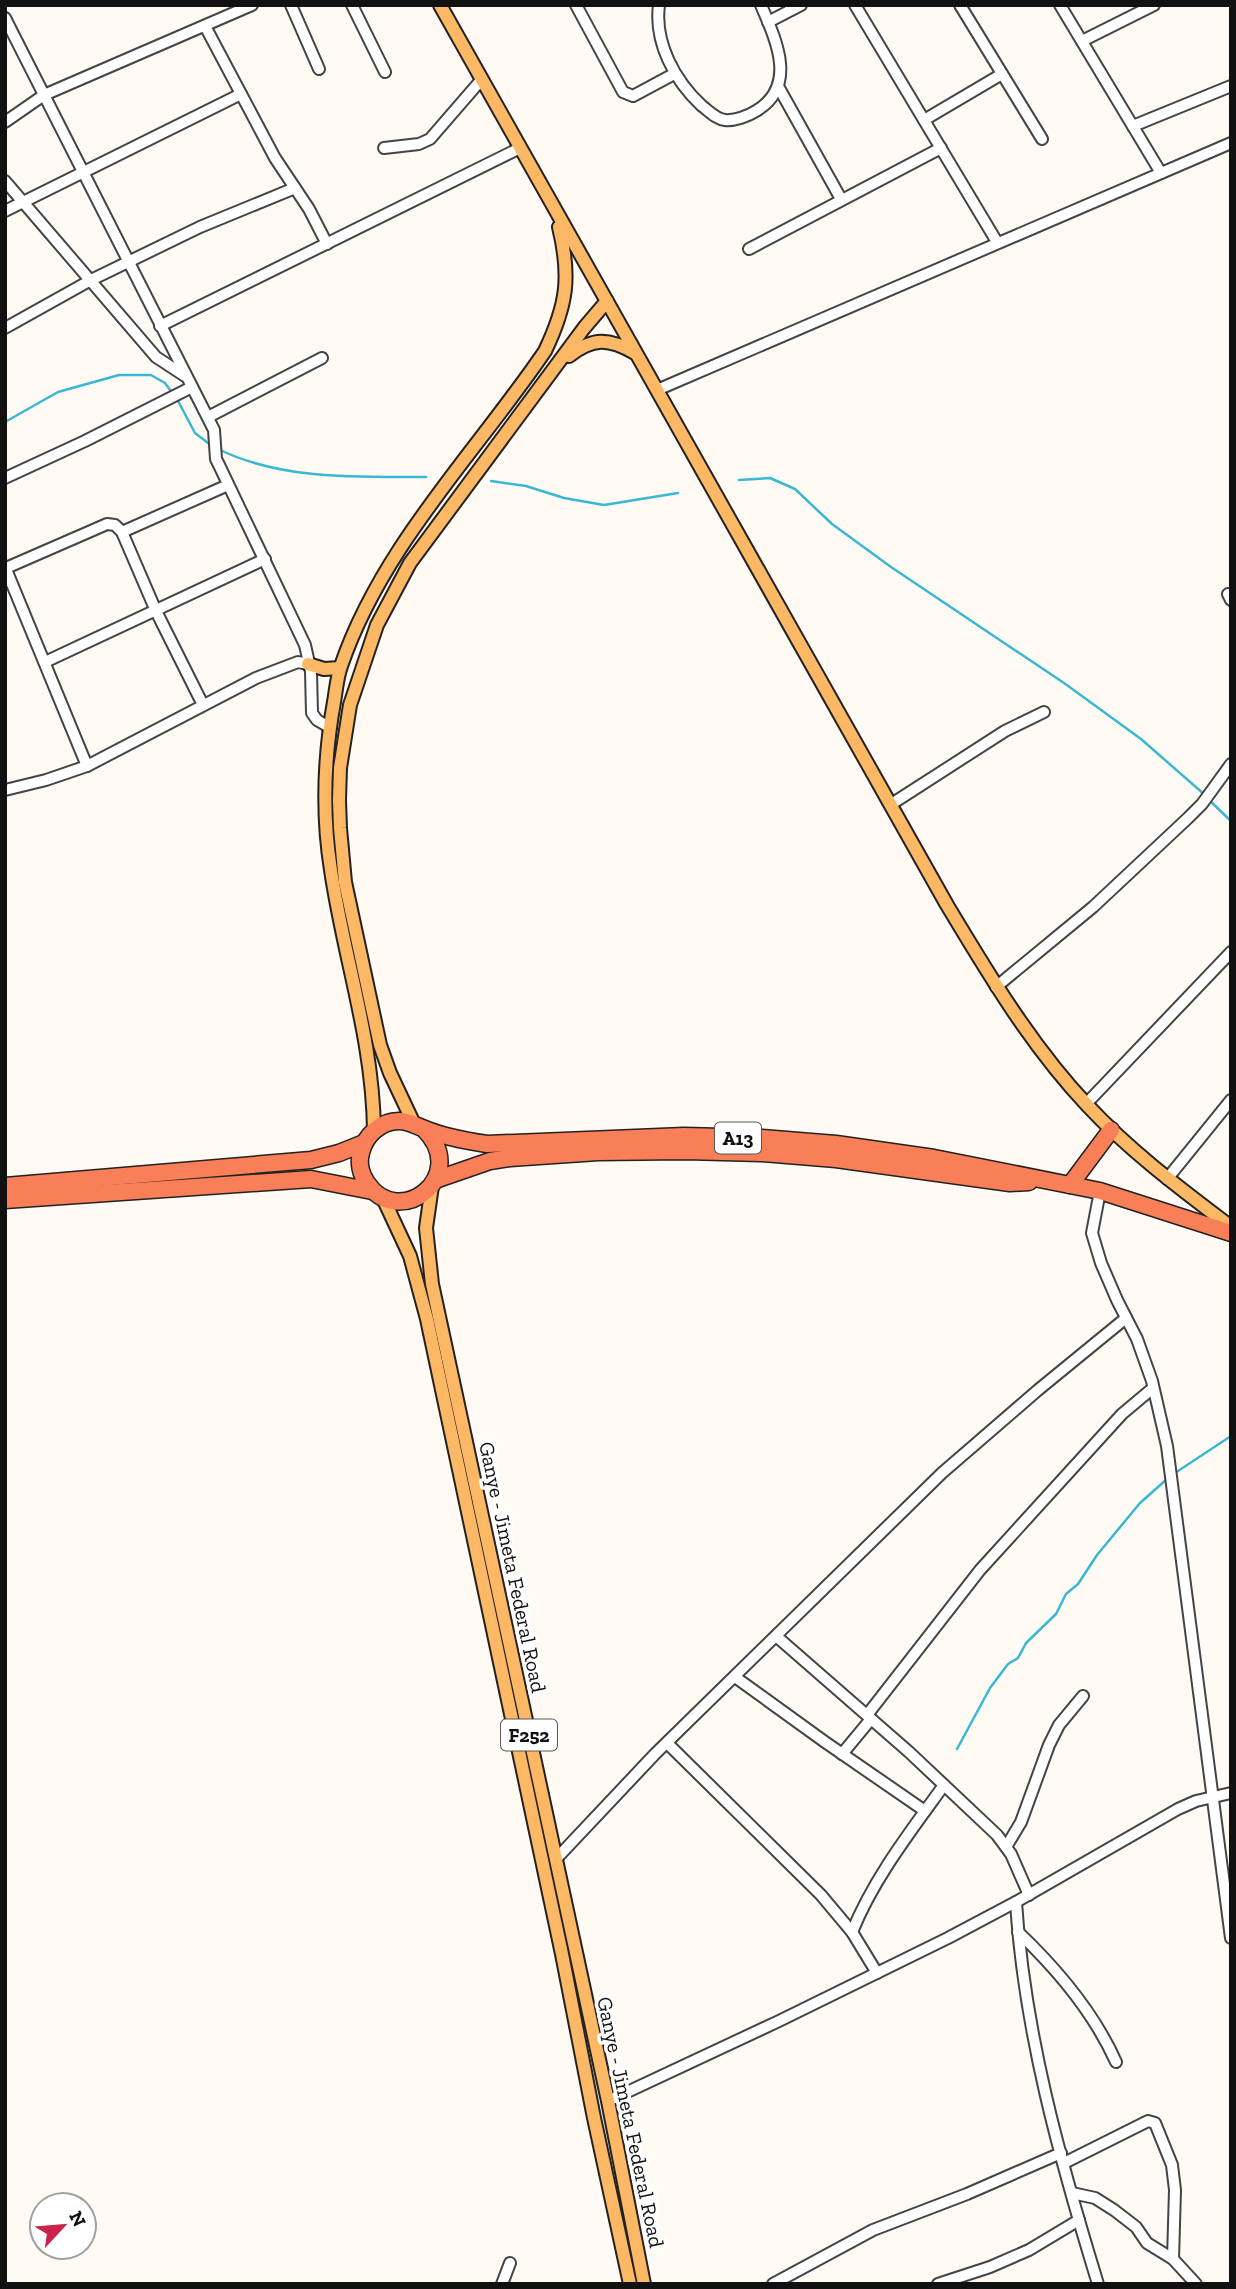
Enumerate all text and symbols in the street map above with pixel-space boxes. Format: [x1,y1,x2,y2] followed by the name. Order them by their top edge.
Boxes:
[715,1122,761,1154] road number: A13
[474,1439,552,1695] street label: Ganye - Jimeta Federal Road
[501,1720,557,1750] road number: F252
[592,1994,670,2250] street label: Ganye - Jimeta Federal Road
[28,2191,98,2261] north arrow
[64,2207,91,2230] text: N

